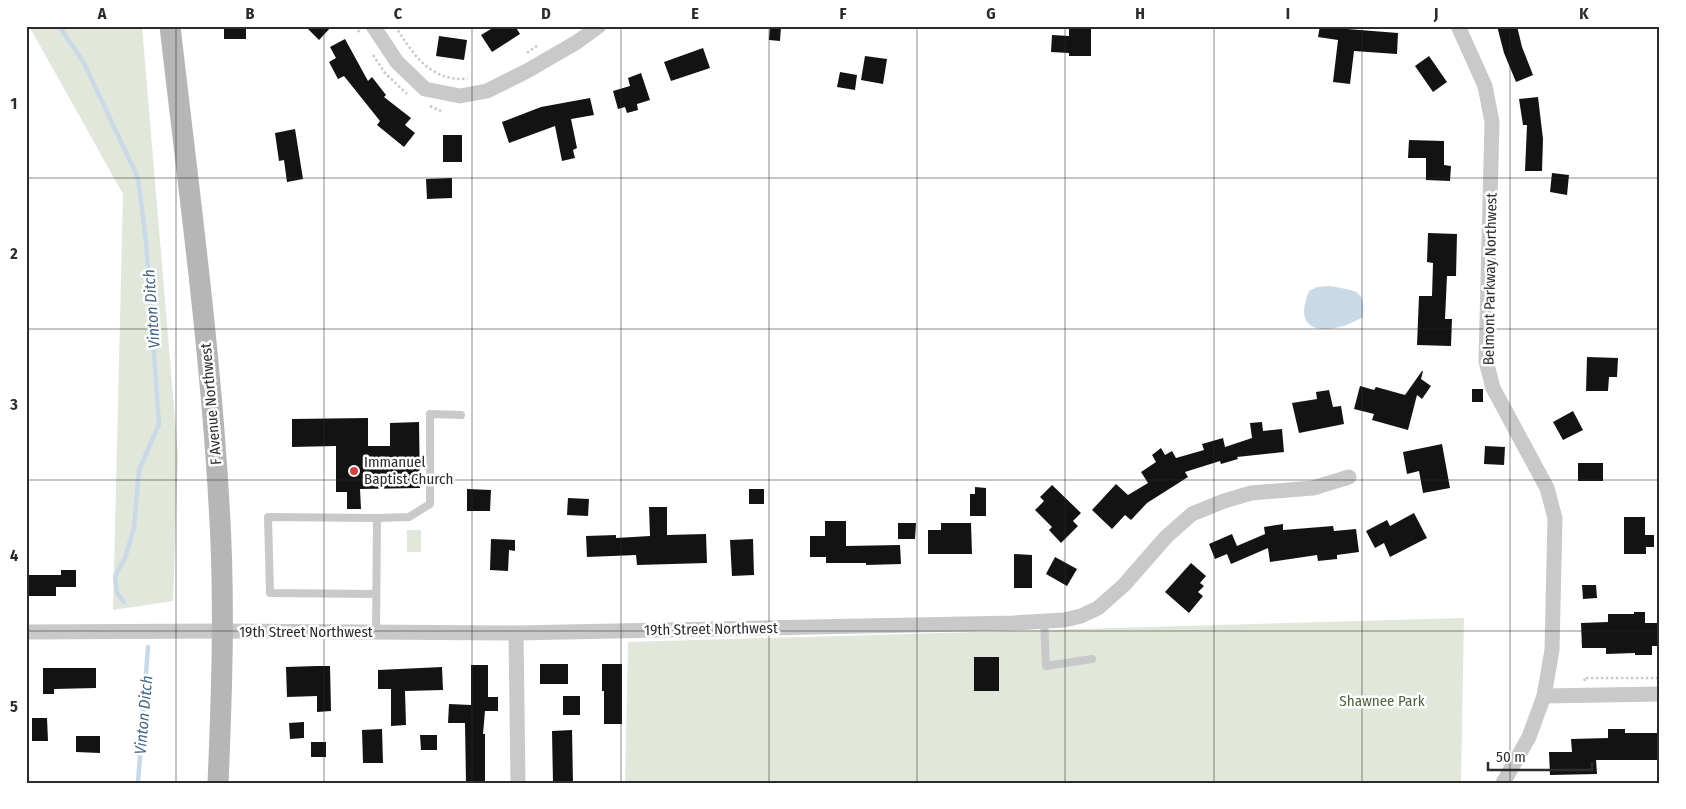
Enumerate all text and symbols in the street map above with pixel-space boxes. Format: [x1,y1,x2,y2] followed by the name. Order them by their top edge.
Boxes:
[97,4,107,23] text: A
[246,4,255,23] text: B
[394,4,403,23] text: C
[541,4,551,23] text: D
[691,4,699,23] text: E
[839,4,847,23] text: F
[986,4,996,23] text: G
[1135,4,1145,23] text: H
[1286,4,1290,23] text: I
[1433,4,1438,23] text: J
[1579,4,1589,23] text: K
[11,94,17,113] text: 1
[1479,192,1501,365] street label: Belmont Parkway Northwest
[9,244,18,263] text: 2
[139,269,164,349] water label: Vinton Ditch
[197,342,225,466] street label: F Avenue Northwest
[9,395,18,414] text: 3
[364,453,453,488] place label: Immanuel Baptist Church
[348,465,360,477] marker: Immanuel Baptist Church
[10,546,18,565] text: 4
[644,619,778,639] street label: 19th Street Northwest
[239,623,373,641] street label: 19th Street Northwest
[131,675,156,755] water label: Vinton Ditch
[1339,692,1425,710] park label: Shawnee Park
[10,697,18,716] text: 5
[1488,739,1592,771] scale bar
[1496,748,1526,766] text: 50 m

